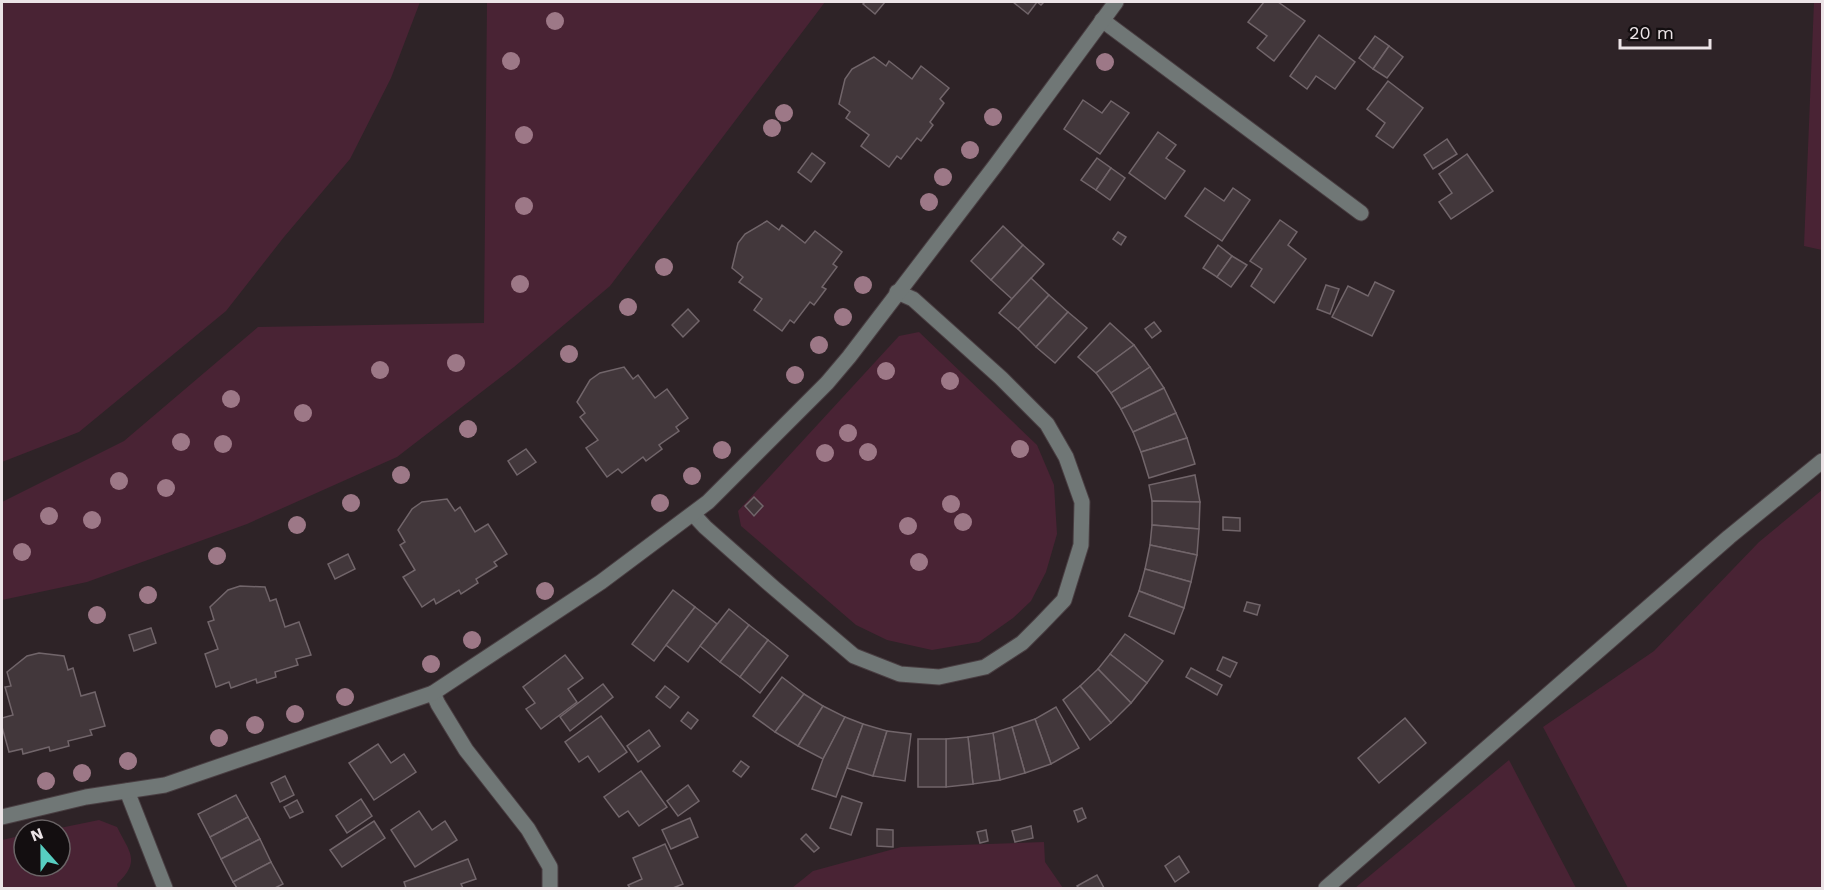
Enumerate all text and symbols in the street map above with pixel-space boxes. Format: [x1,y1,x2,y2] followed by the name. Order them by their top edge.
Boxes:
[1620,12,1710,50] scale bar
[1629,22,1674,43] text: 20 m
[12,818,72,878] north arrow
[28,823,46,845] text: N

